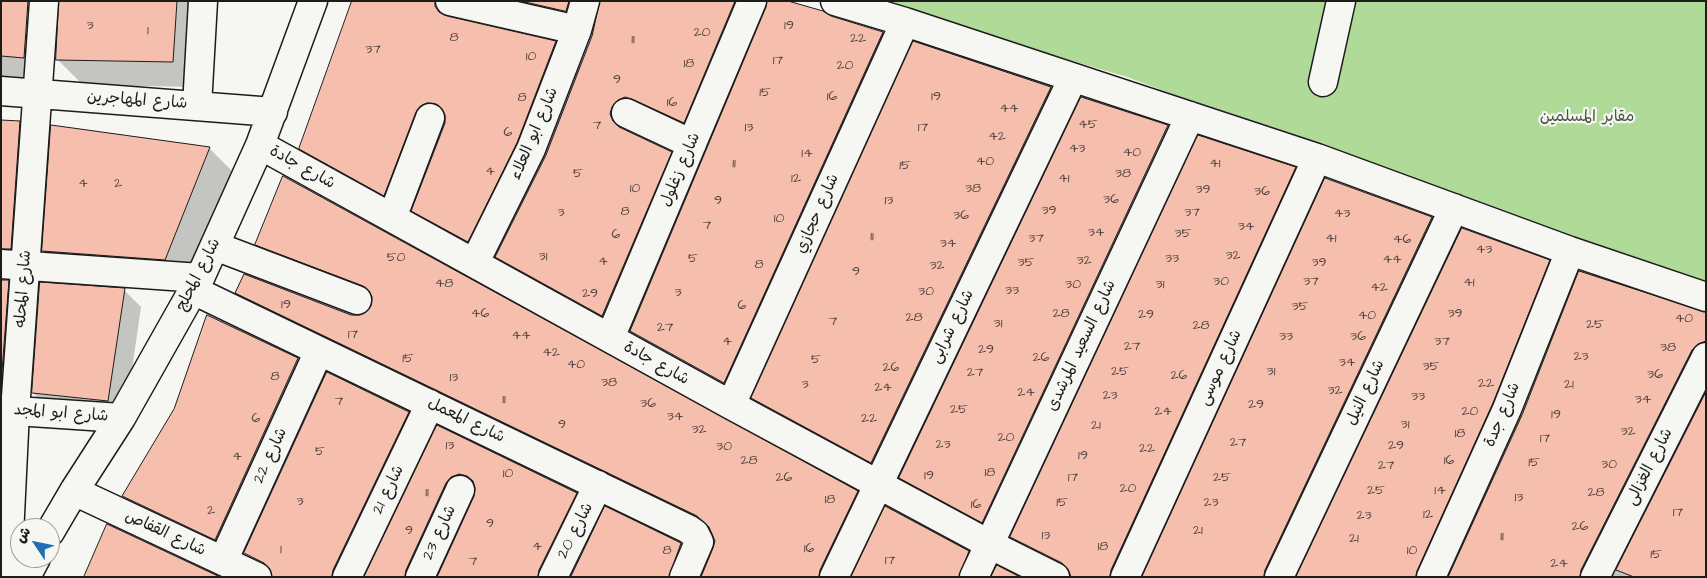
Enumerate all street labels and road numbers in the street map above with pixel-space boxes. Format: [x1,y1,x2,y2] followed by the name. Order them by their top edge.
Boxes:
[507,85,563,183] street label: شارع ابو العلاء
[86,88,188,114] street label: شارع المهاجرين
[657,130,705,210] street label: شارع زغلول
[266,142,338,194] street label: شارع جادة
[792,171,844,257] street label: شارع حجازي
[172,235,226,315] street label: شارع المحلج
[12,250,36,328] street label: شارع المحله
[1043,277,1121,415] street label: شارع السعيد المرشدى
[927,287,979,367] street label: شارع شرابى
[1195,327,1247,409] street label: شارع موسى
[620,338,692,390] street label: شارع جادة
[1342,357,1390,429] street label: شارع النيل
[1481,380,1525,450] street label: شارع جدة
[424,394,508,448] street label: شارع المعمل
[13,401,109,427] street label: شارع ابو المجد
[250,425,292,487] street label: شارع 22
[1622,425,1678,509] street label: شارع الغزالى
[369,462,409,518] street label: شارع 21
[554,500,598,562] street label: شارع 20
[419,503,461,563] street label: شارع 23
[122,507,208,561] street label: شارع القفاص

